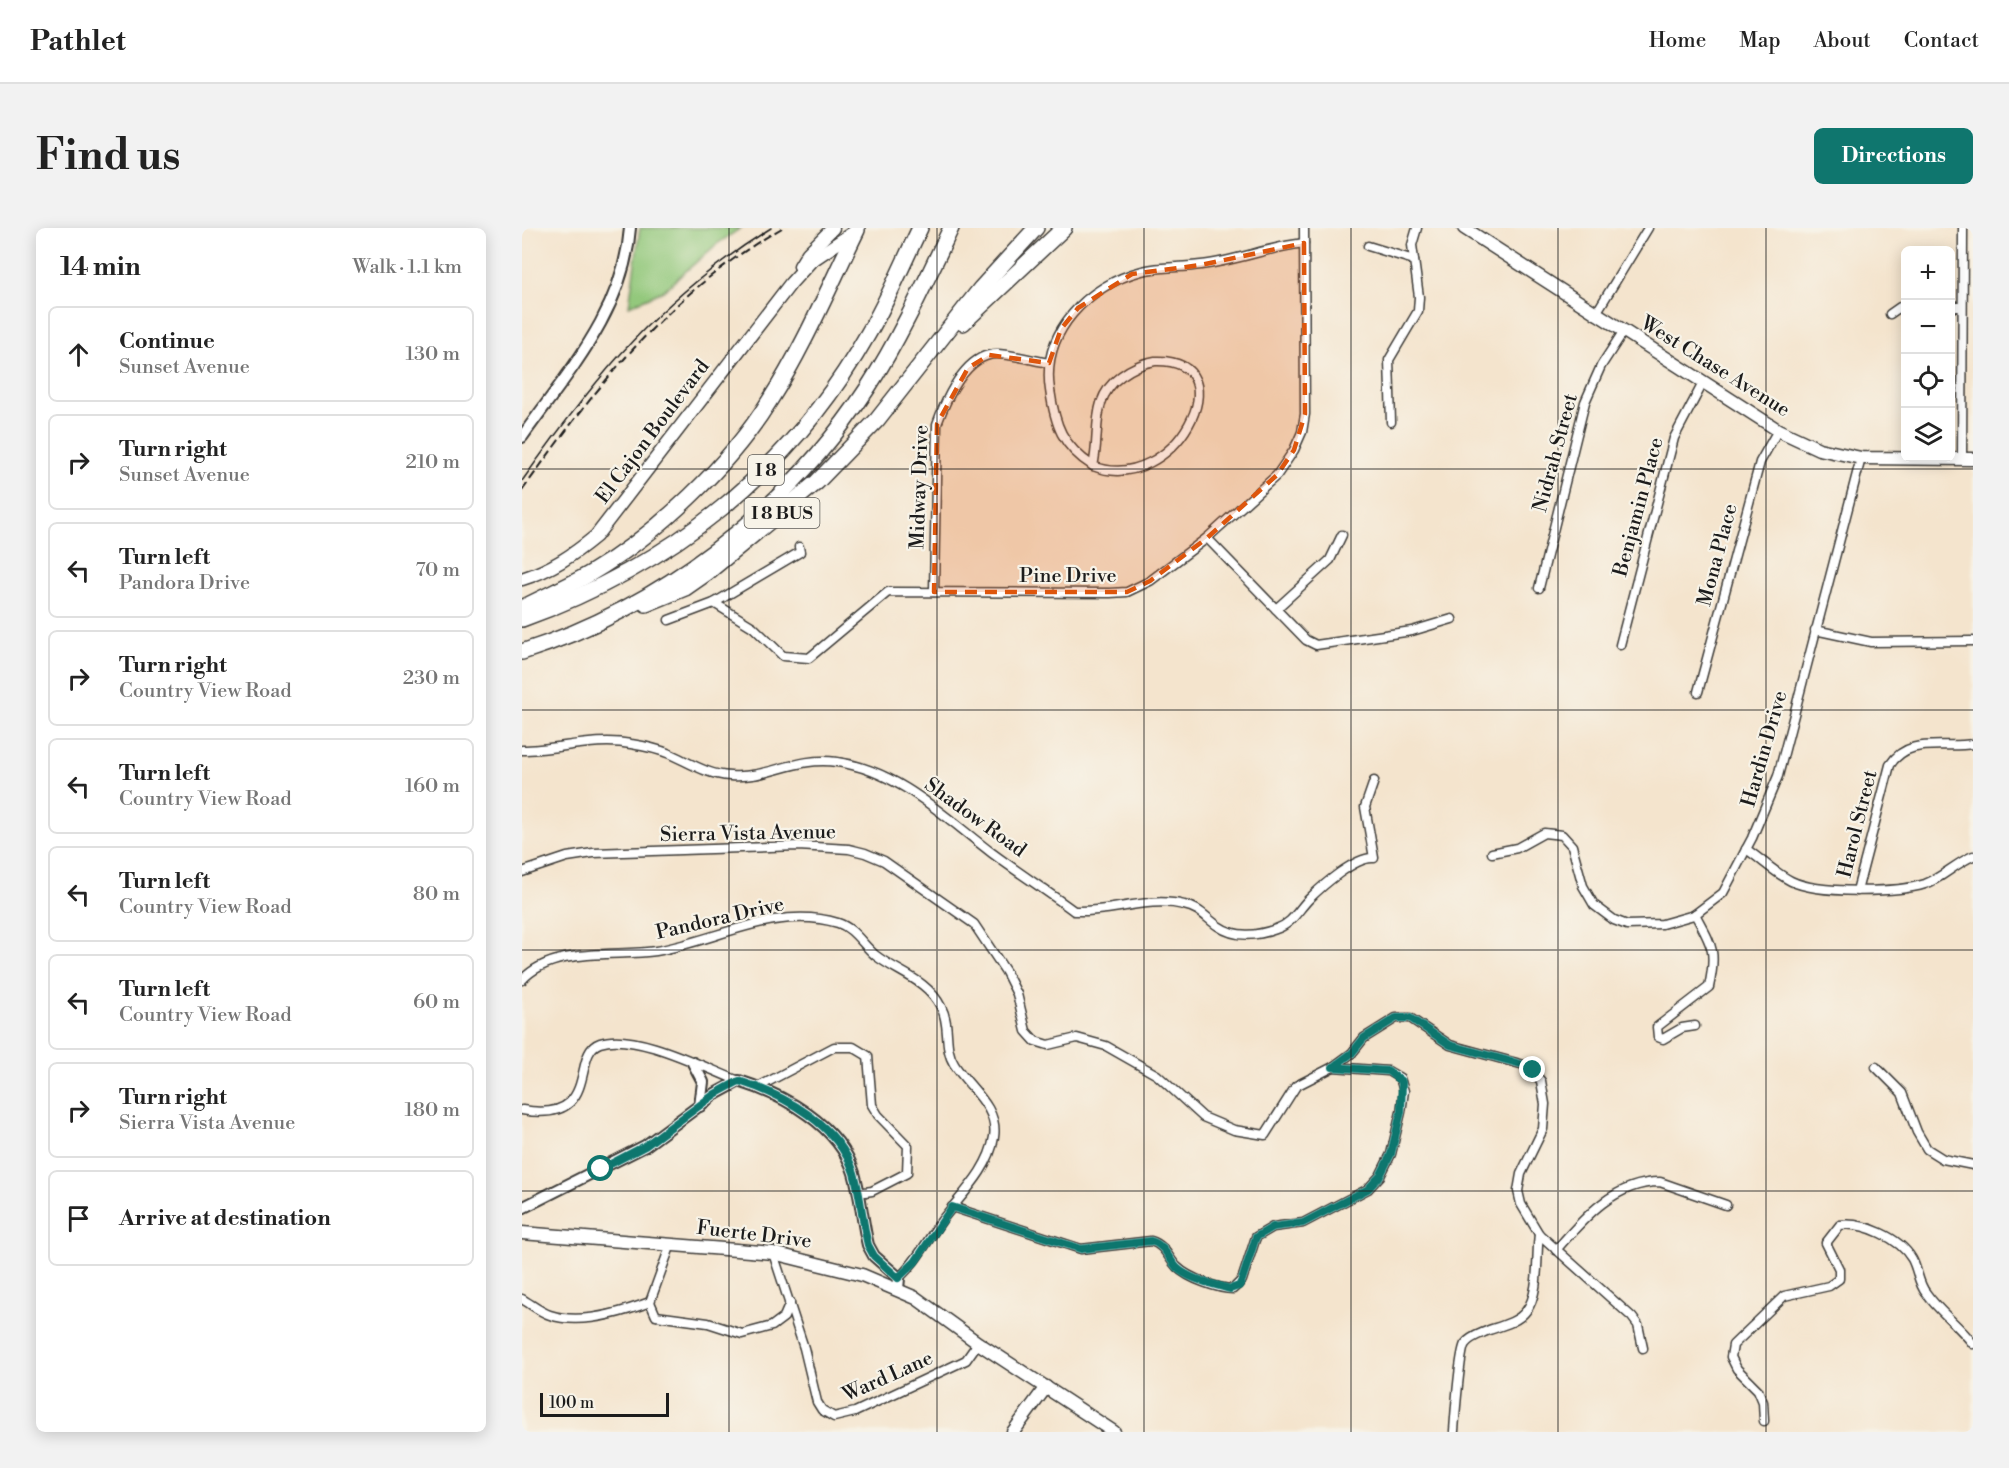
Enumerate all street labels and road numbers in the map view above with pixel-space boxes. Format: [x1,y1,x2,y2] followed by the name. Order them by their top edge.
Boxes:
[1635,310,1794,423] street label: West Chase Avenue
[591,355,716,509] street label: El Cajon Boulevard
[1528,391,1584,515] street label: Nidrah Street
[905,424,935,550] street label: Midway Drive
[1608,435,1670,580] street label: Benjamin Place
[748,455,784,485] road number: I 8
[744,498,820,528] road number: I 8 BUS
[1692,501,1744,609] street label: Mona Place
[1019,564,1117,589] street label: Pine Drive
[1737,688,1793,810] street label: Hardin Drive
[1833,768,1883,880] street label: Harol Street
[919,773,1031,864] street label: Shadow Road
[660,820,836,848] street label: Sierra Vista Avenue
[653,892,787,946] street label: Pandora Drive
[695,1216,813,1254] street label: Fuerte Drive
[838,1346,937,1408] street label: Ward Lane

